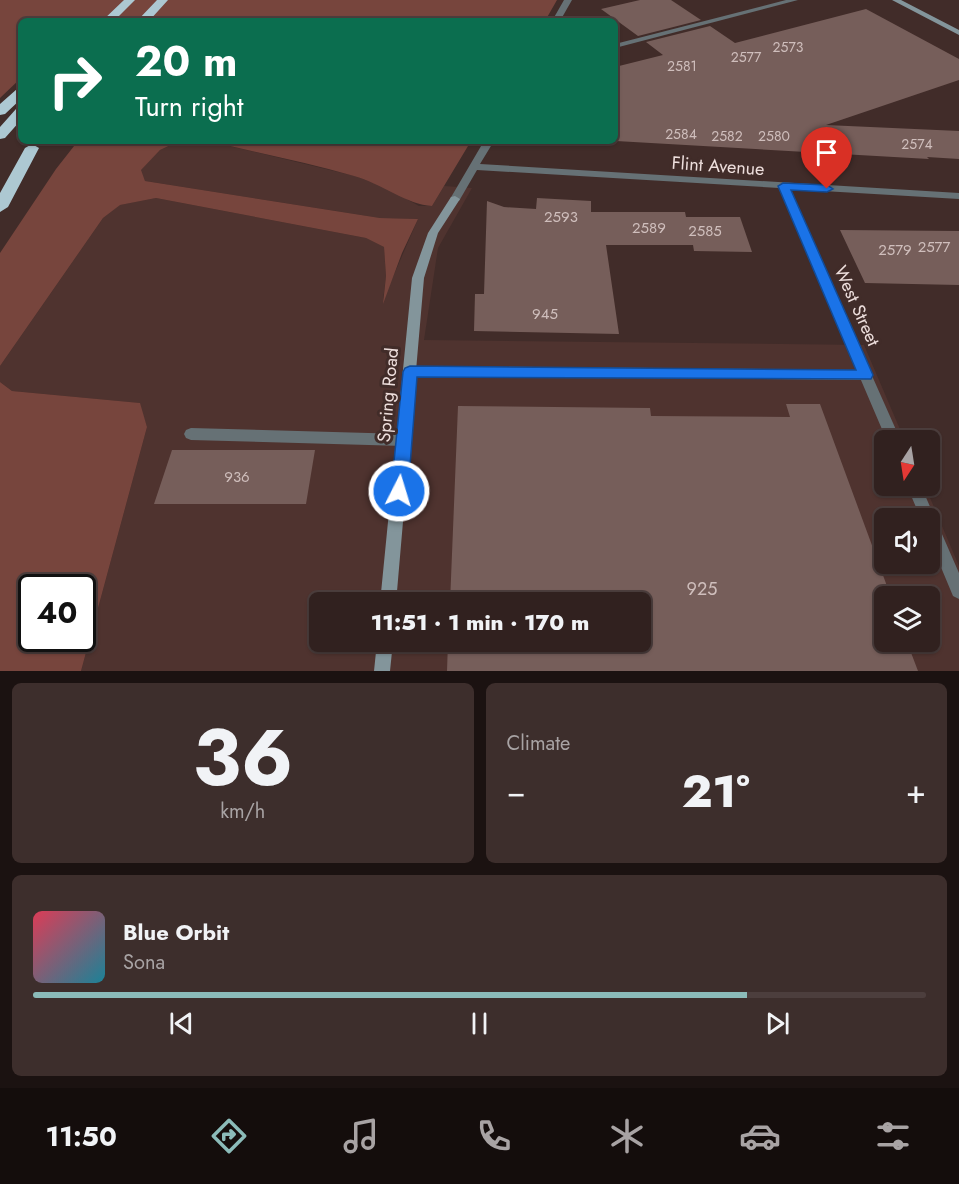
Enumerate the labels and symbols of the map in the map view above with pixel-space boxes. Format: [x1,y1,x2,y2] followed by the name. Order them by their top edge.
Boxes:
[773,37,804,57] house number: 2573
[731,47,762,67] house number: 2577
[667,56,697,76] house number: 2581
[665,124,697,144] house number: 2584
[711,126,743,146] house number: 2582
[758,126,790,146] house number: 2580
[801,127,852,189] pin
[901,134,933,154] house number: 2574
[671,150,765,182] street label: Flint Avenue
[544,206,578,228] house number: 2593
[632,217,666,239] house number: 2589
[688,220,722,242] house number: 2585
[918,236,950,258] house number: 2577
[878,239,912,261] house number: 2579
[828,262,887,351] street label: West Street
[532,303,558,325] house number: 945
[371,347,405,443] street label: Spring Road
[874,430,940,496] north arrow
[367,459,431,523] position arrow
[224,466,250,488] house number: 936
[18,574,96,652] speed limit sign: 40
[687,576,717,602] house number: 925

